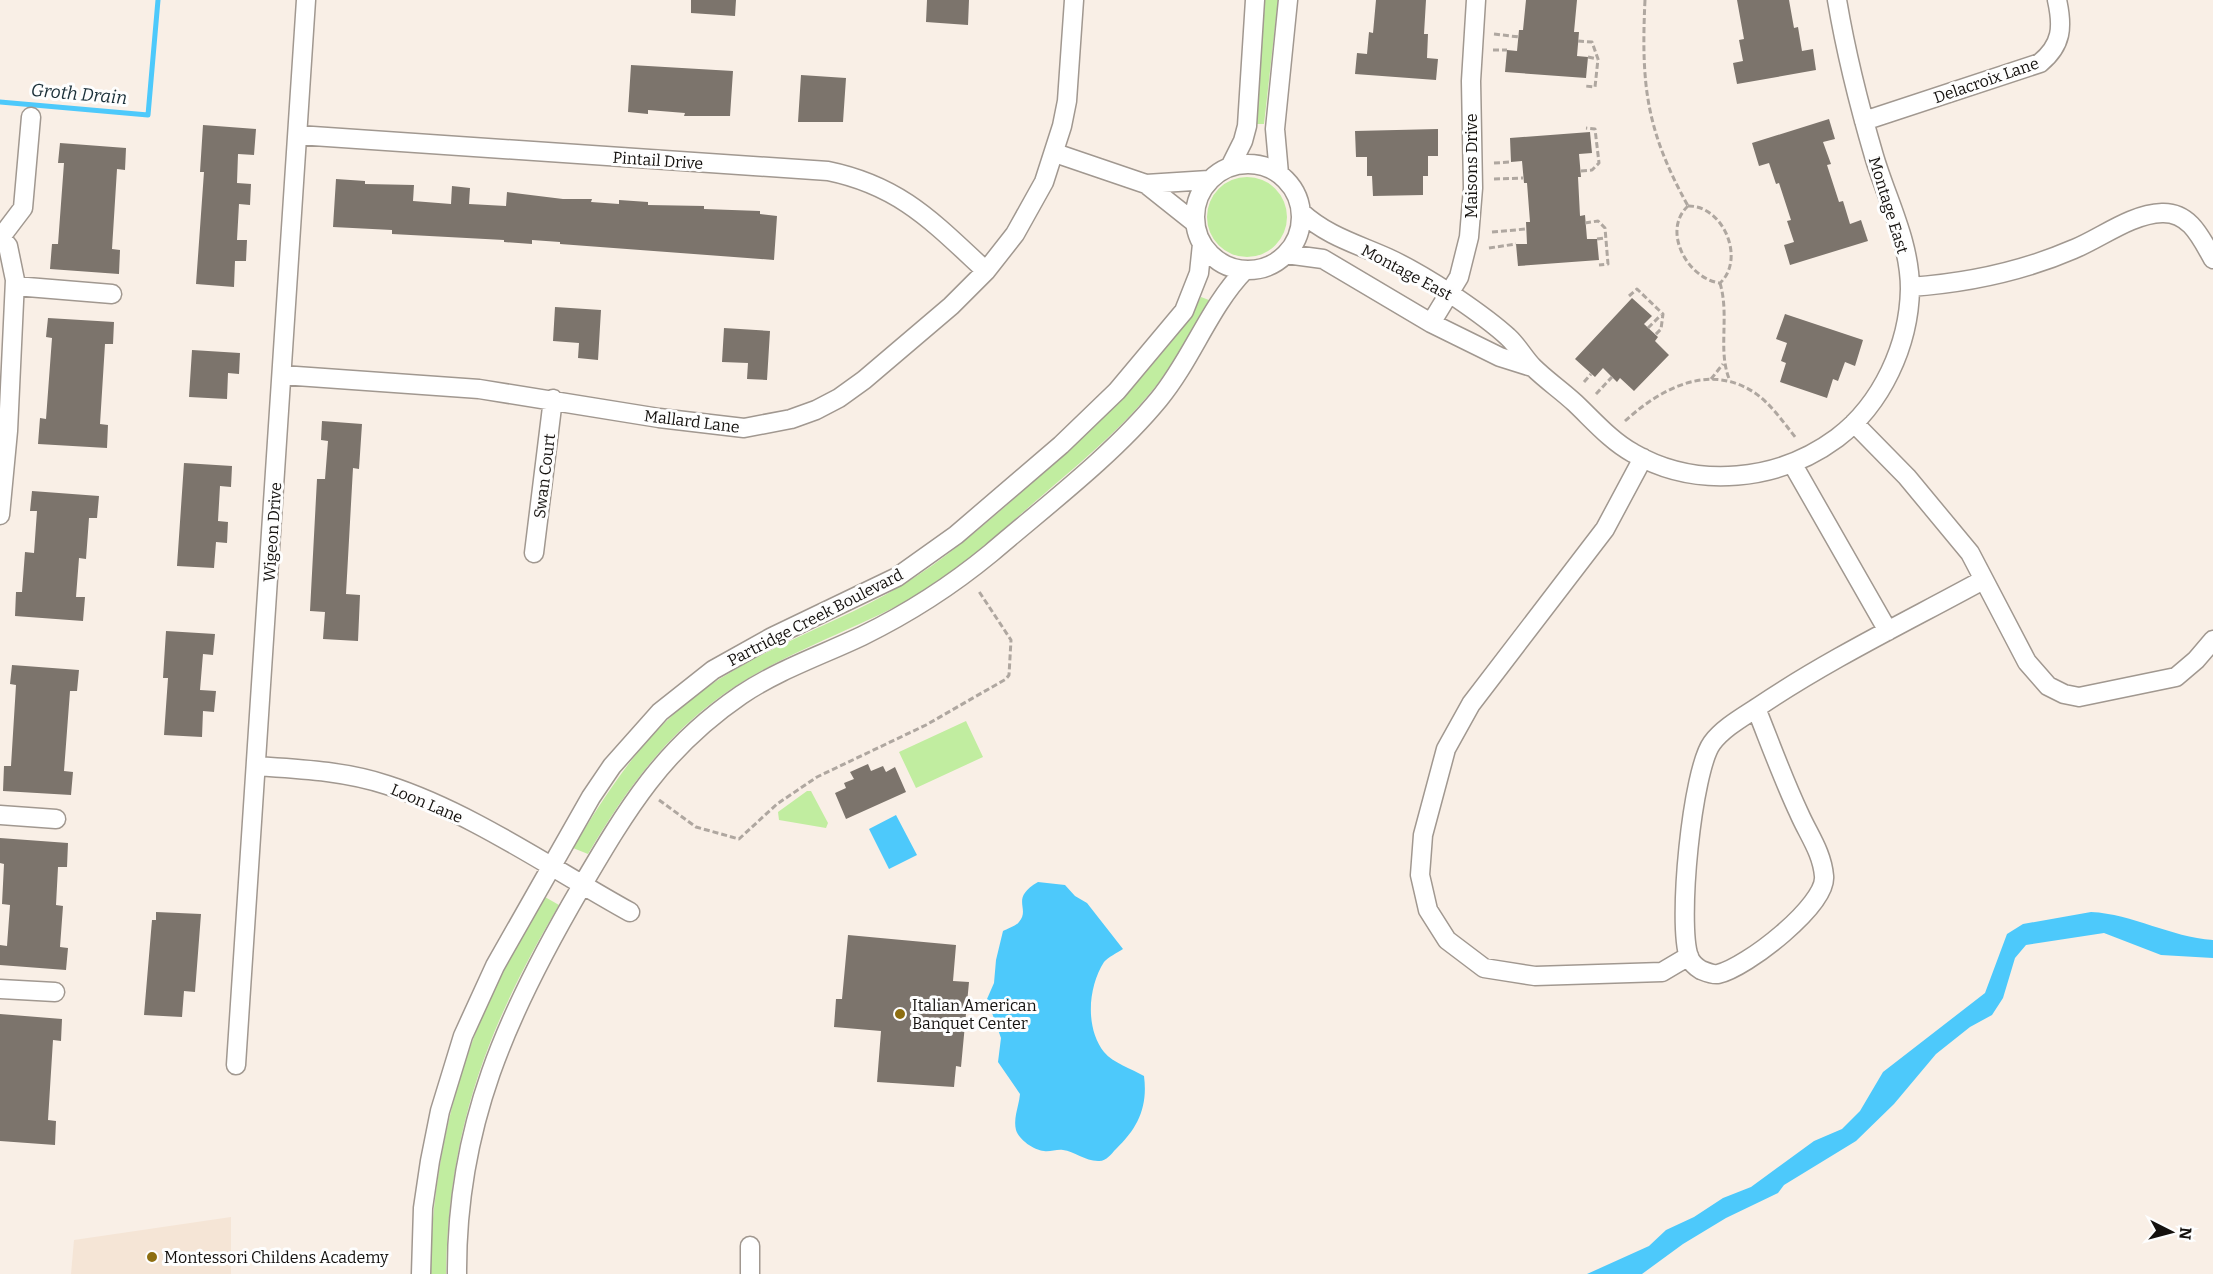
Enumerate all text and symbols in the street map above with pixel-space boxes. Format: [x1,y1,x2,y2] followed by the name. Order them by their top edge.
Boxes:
[1931,54,2041,107] street label: Delacroix Lane
[30,79,128,109] water label: Groth Drain
[1462,114,1481,218] street label: Maisons Drive
[612,148,704,173] street label: Pintail Drive
[1865,154,1912,256] street label: Montage East
[1358,241,1456,304] street label: Montage East
[643,406,741,437] street label: Mallard Lane
[530,432,559,520] street label: Swan Court
[260,482,285,583] street label: Wigeon Drive
[724,565,907,670] street label: Partridge Creek Boulevard
[388,780,466,827] street label: Loon Lane
[912,996,1037,1033] place label: Italian American Banquet Center
[893,1007,907,1021] marker: Italian American Banquet Center
[2141,1202,2201,1262] north arrow
[2175,1226,2196,1241] text: N
[164,1248,389,1267] place label: Montessori Childens Academy
[145,1250,159,1264] marker: Montessori Childens Academy

